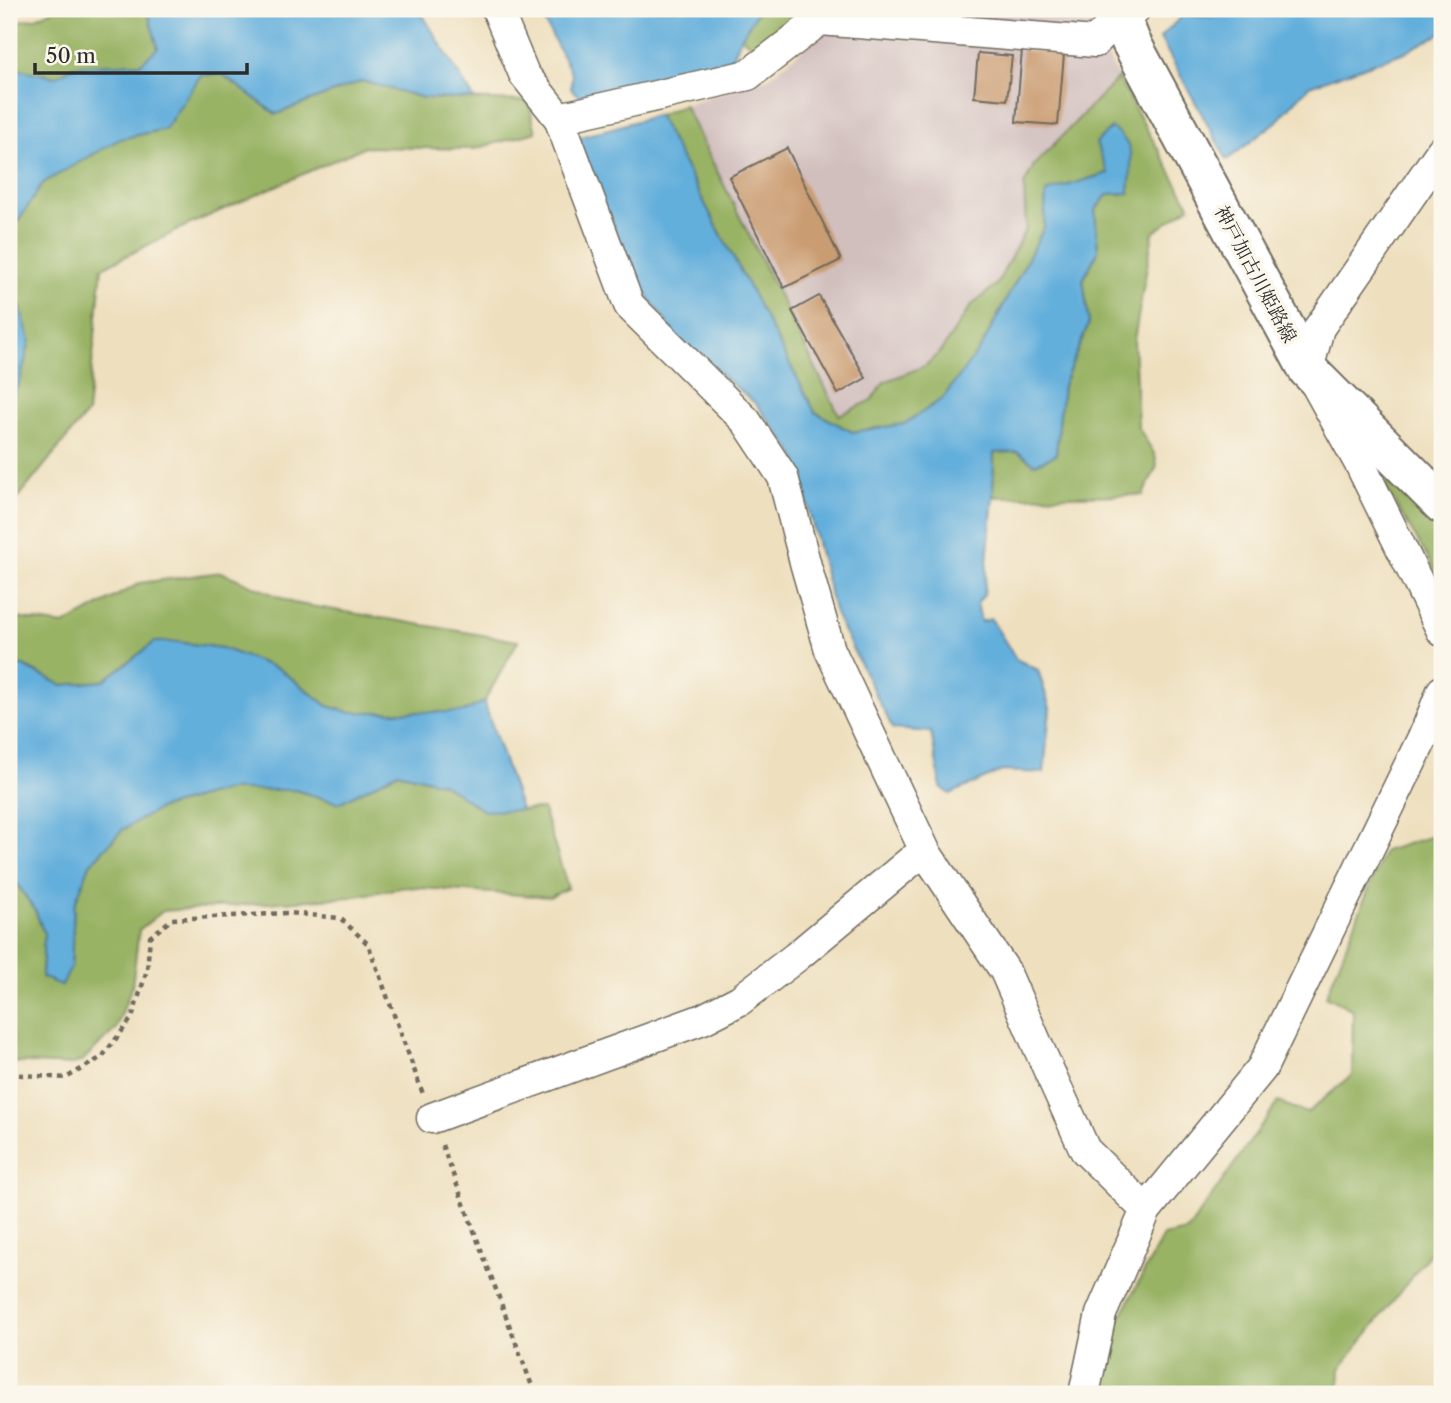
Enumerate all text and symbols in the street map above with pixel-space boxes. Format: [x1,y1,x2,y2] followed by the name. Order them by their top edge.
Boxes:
[35,32,247,76] scale bar
[46,43,96,68] text: 50 m
[1210,202,1301,347] street label: 神戸加古川姫路線

